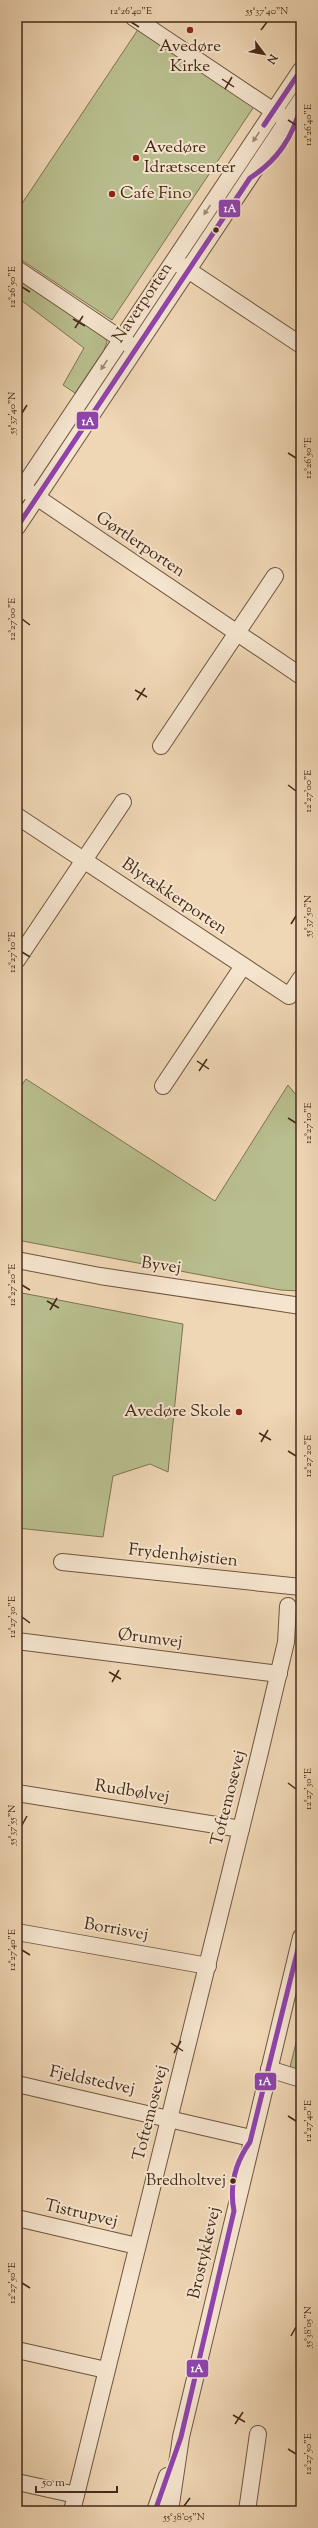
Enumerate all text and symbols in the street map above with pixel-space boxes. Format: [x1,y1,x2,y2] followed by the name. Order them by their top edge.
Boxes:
[110,4,152,19] text: 12°26'40"E
[245,4,288,19] text: 55°37'40"N
[185,25,195,35] marker: Avedøre Kirke
[244,34,284,74] north arrow
[159,35,221,79] place label: Avedøre Kirke
[262,50,281,67] text: N
[301,104,316,146] text: 12°26'40"E
[252,132,260,143] one-way arrow
[144,136,236,180] place label: Avedøre Idrætscenter
[131,153,141,163] marker: Avedøre Idrætscenter
[120,182,192,206] place label: Cafe Fino
[107,189,117,199] marker: Cafe Fino
[218,199,241,218] line badge: 1A
[223,201,236,217] text: 1A
[203,205,211,215] one-way arrow
[211,225,221,235] unlabelled marker
[107,258,179,348] street label: Naverporten
[5,266,20,308] text: 12°26'50"E
[100,360,108,370] one-way arrow
[5,392,20,435] text: 55°37'40"N
[76,411,99,430] line badge: 1A
[81,414,94,430] text: 1A
[301,437,316,479] text: 12°26'50"E
[91,506,189,584] street label: Gørtlerporten
[5,598,20,640] text: 12°27'00"E
[301,770,316,812] text: 12°27'00"E
[116,853,232,941] street label: Blytækkerporten
[301,895,316,938] text: 55°37'50"N
[5,931,20,973] text: 12°27'10"E
[301,1102,316,1144] text: 12°27'10"E
[139,1251,183,1281] street label: Byvej
[5,1264,20,1306] text: 12°27'20"E
[124,1400,231,1424] place label: Avedøre Skole
[234,1407,244,1417] marker: Avedøre Skole
[301,1435,316,1477] text: 12°27'20"E
[127,1538,239,1574] street label: Frydenhøjstien
[5,1596,20,1638] text: 12°27'30"E
[116,1623,184,1655] street label: Ørumvej
[206,1748,252,1848] street label: Toftemosevej
[301,1768,316,1810] text: 12°27'30"E
[93,1774,171,1810] street label: Rudbølvej
[5,1805,20,1846] text: 55°37'55"N
[82,1913,150,1947] street label: Borrisvej
[5,1929,20,1971] text: 12°27'40"E
[47,2060,137,2102] street label: Fjeldstedvej
[128,2063,174,2163] street label: Toftemosevej
[254,2072,277,2091] line badge: 1A
[258,2074,271,2090] text: 1A
[301,2100,316,2142] text: 12°27'40"E
[146,2170,226,2193] place label: Bredholtvej
[228,2176,238,2186] marker: Bredholtvej
[42,2194,120,2234] street label: Tistrupvej
[183,2204,227,2302] street label: Brostykkevej
[5,2262,20,2304] text: 12°27'50"E
[301,2306,316,2349] text: 55°38'05"N
[186,2359,209,2378] line badge: 1A
[190,2361,203,2377] text: 1A
[301,2433,316,2475] text: 12°27'50"E
[36,2468,117,2494] scale bar
[41,2474,65,2492] text: 50 m
[162,2510,205,2525] text: 55°38'05"N

